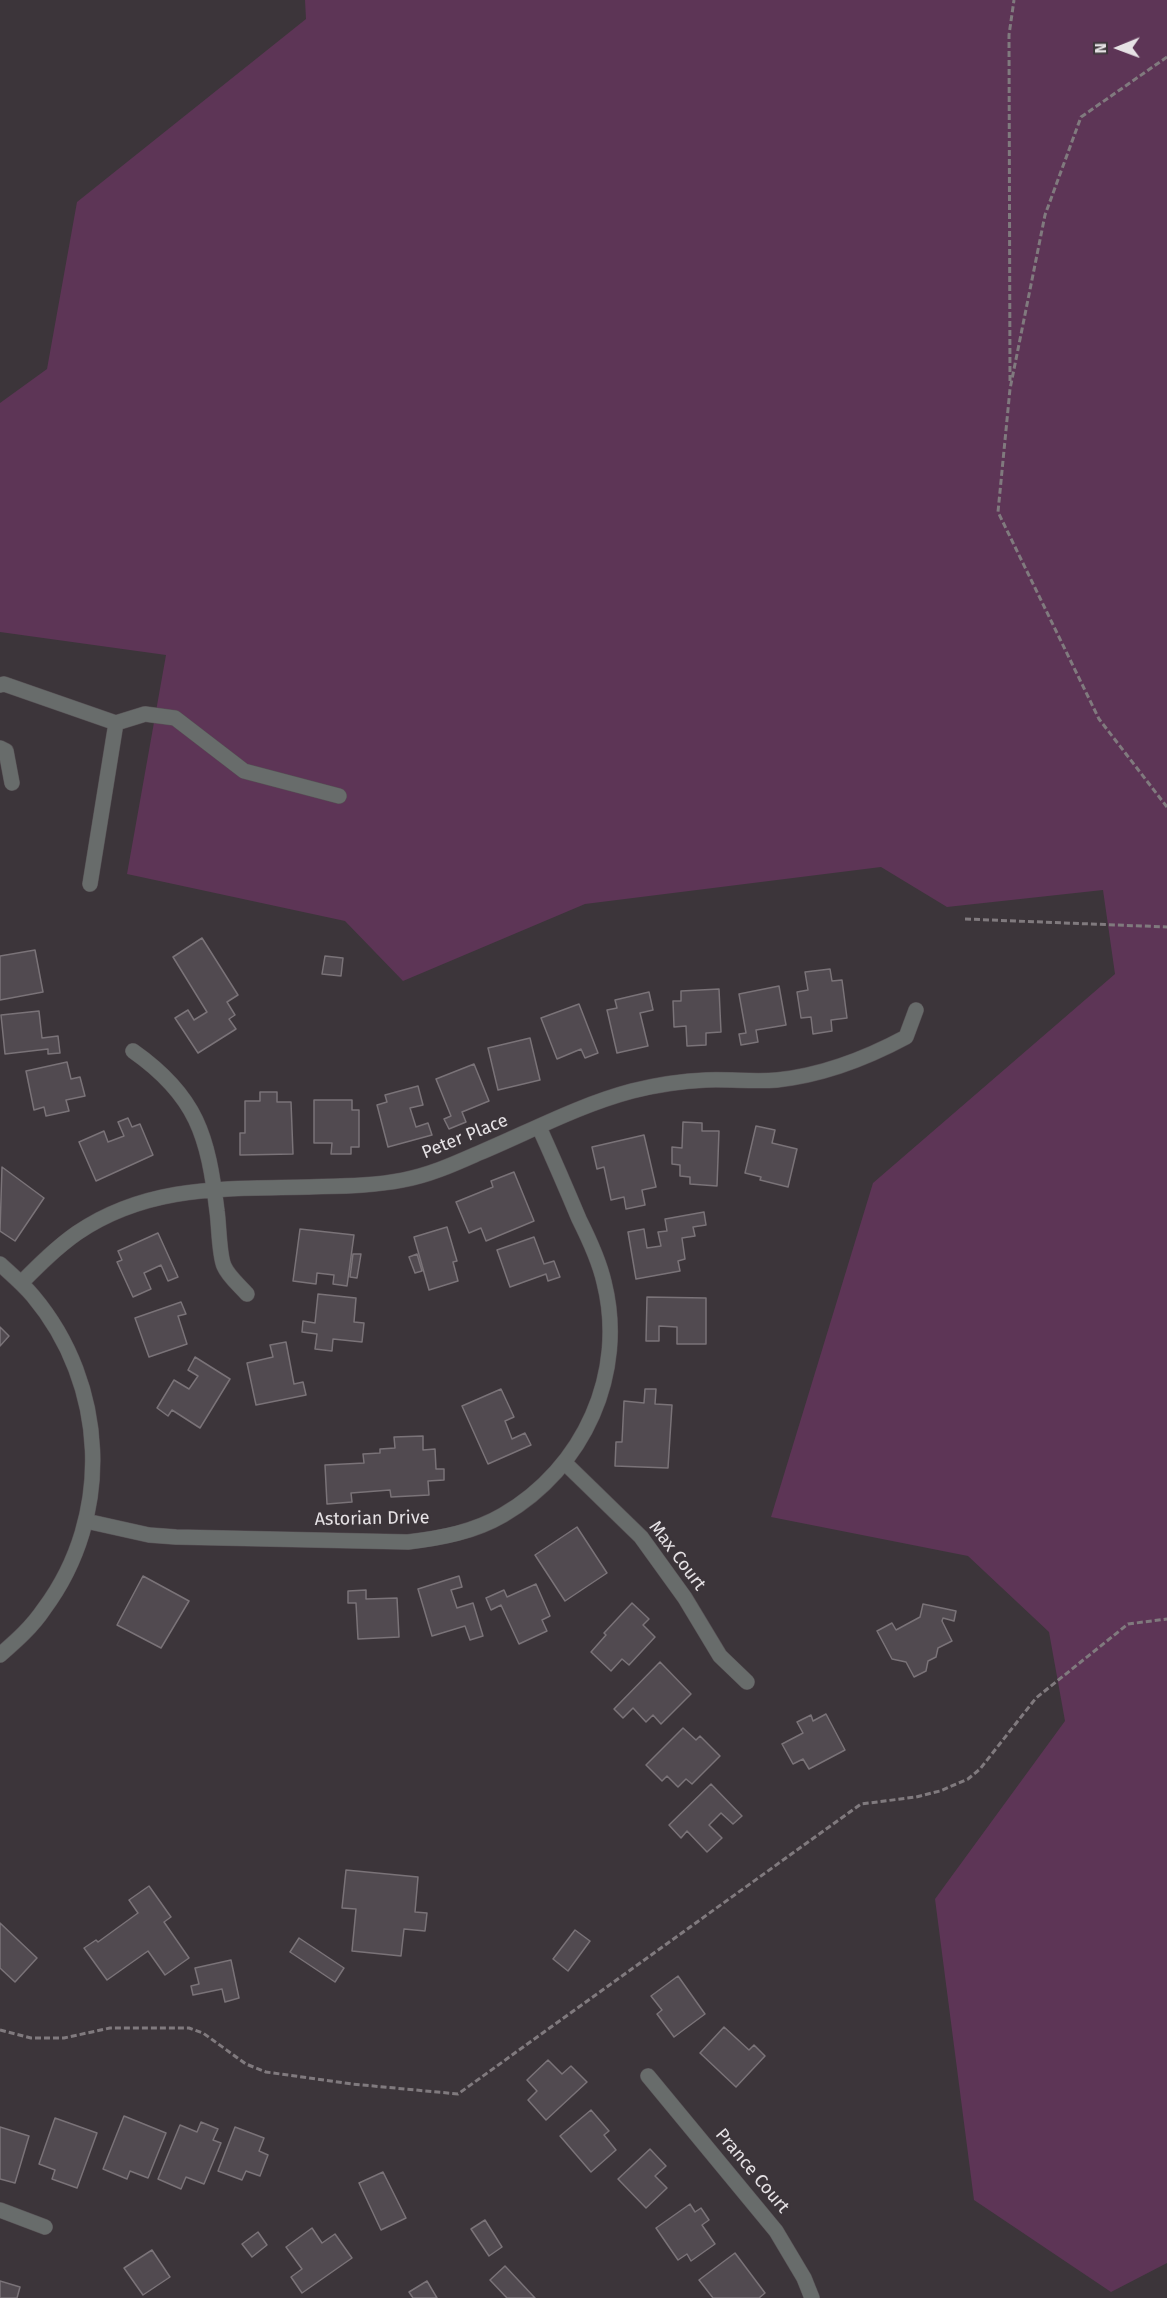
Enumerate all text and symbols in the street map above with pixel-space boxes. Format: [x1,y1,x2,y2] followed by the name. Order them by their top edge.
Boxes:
[1089,18,1149,78] north arrow
[1091,43,1110,54] text: N
[419,1110,511,1164] street label: Peter Place
[314,1507,430,1531] street label: Astorian Drive
[644,1517,710,1595] street label: Max Court
[710,2124,794,2218] street label: Prance Court

